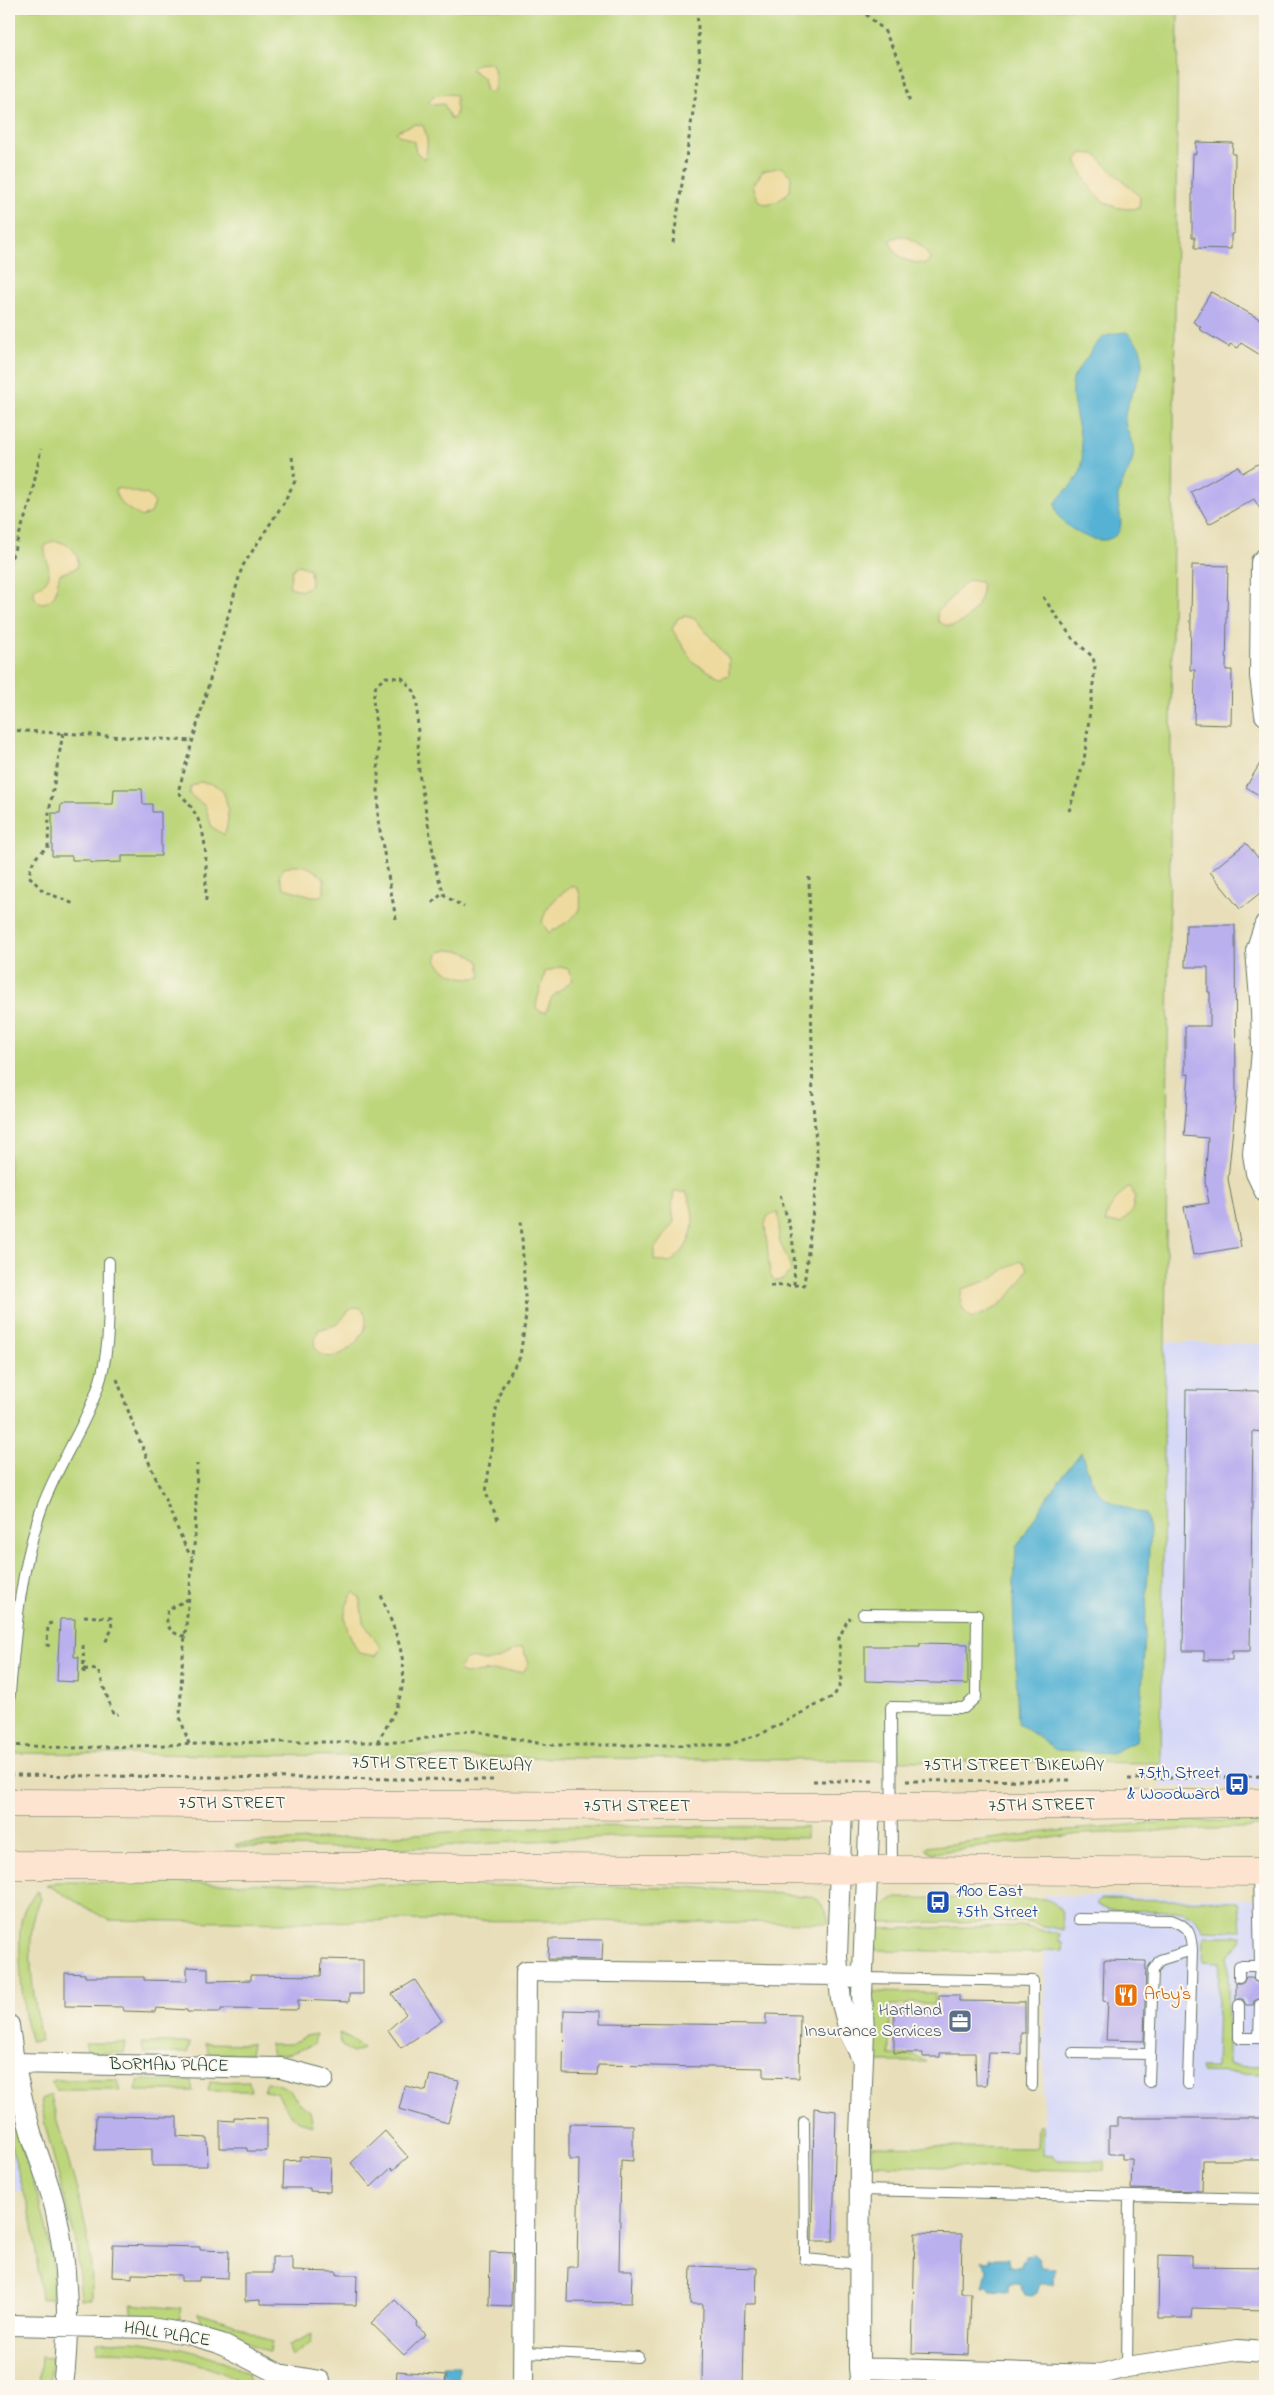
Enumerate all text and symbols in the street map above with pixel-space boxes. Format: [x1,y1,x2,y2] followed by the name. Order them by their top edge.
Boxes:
[351,1750,533,1780] street label: 75TH STREET BIKEWAY
[924,1753,1105,1779] street label: 75TH STREET BIKEWAY
[1127,1761,1220,1808] place label: 75th Street & Woodward
[1224,1771,1250,1797] bus stop icon: 75th Street & Woodward
[179,1791,285,1817] street label: 75TH STREET
[988,1792,1096,1820] street label: 75TH STREET
[584,1794,690,1820] street label: 75TH STREET
[956,1879,1038,1926] place label: 1900 East 75th Street
[925,1889,951,1915] bus stop icon: 1900 East 75th Street
[1113,1982,1139,2008] restaurant icon: Arby's
[1144,1982,1191,2008] place label: Arby's
[804,1998,942,2045] place label: Hartland Insurance Services
[947,2008,973,2034] office icon: Hartland Insurance Services
[108,2052,229,2080] street label: BORMAN PLACE
[122,2315,212,2355] street label: HALL PLACE

